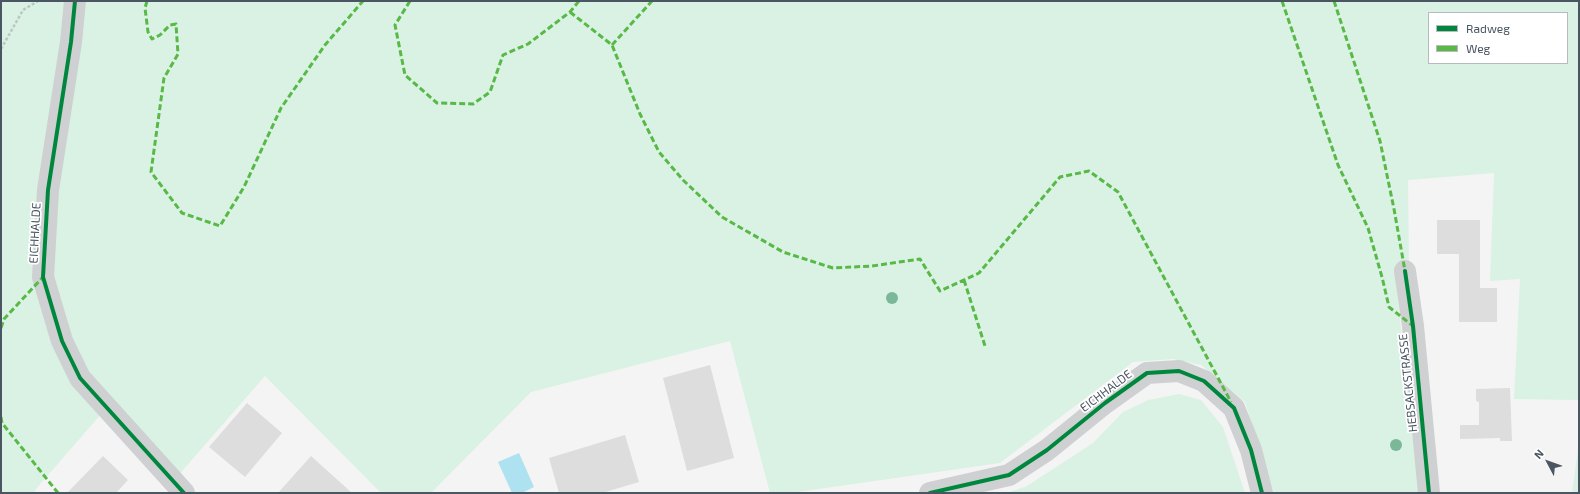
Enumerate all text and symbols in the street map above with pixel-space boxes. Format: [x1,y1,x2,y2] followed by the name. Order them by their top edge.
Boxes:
[1428,12,1568,64] legend
[1466,21,1510,35] text: Radweg
[1466,41,1490,55] text: Weg
[26,202,44,264] street label: EICHHALDE
[1396,333,1420,433] street label: HEBSACKSTRASSE
[1077,367,1135,415] street label: EICHHALDE
[1528,442,1568,482] north arrow
[1531,447,1546,461] text: N

